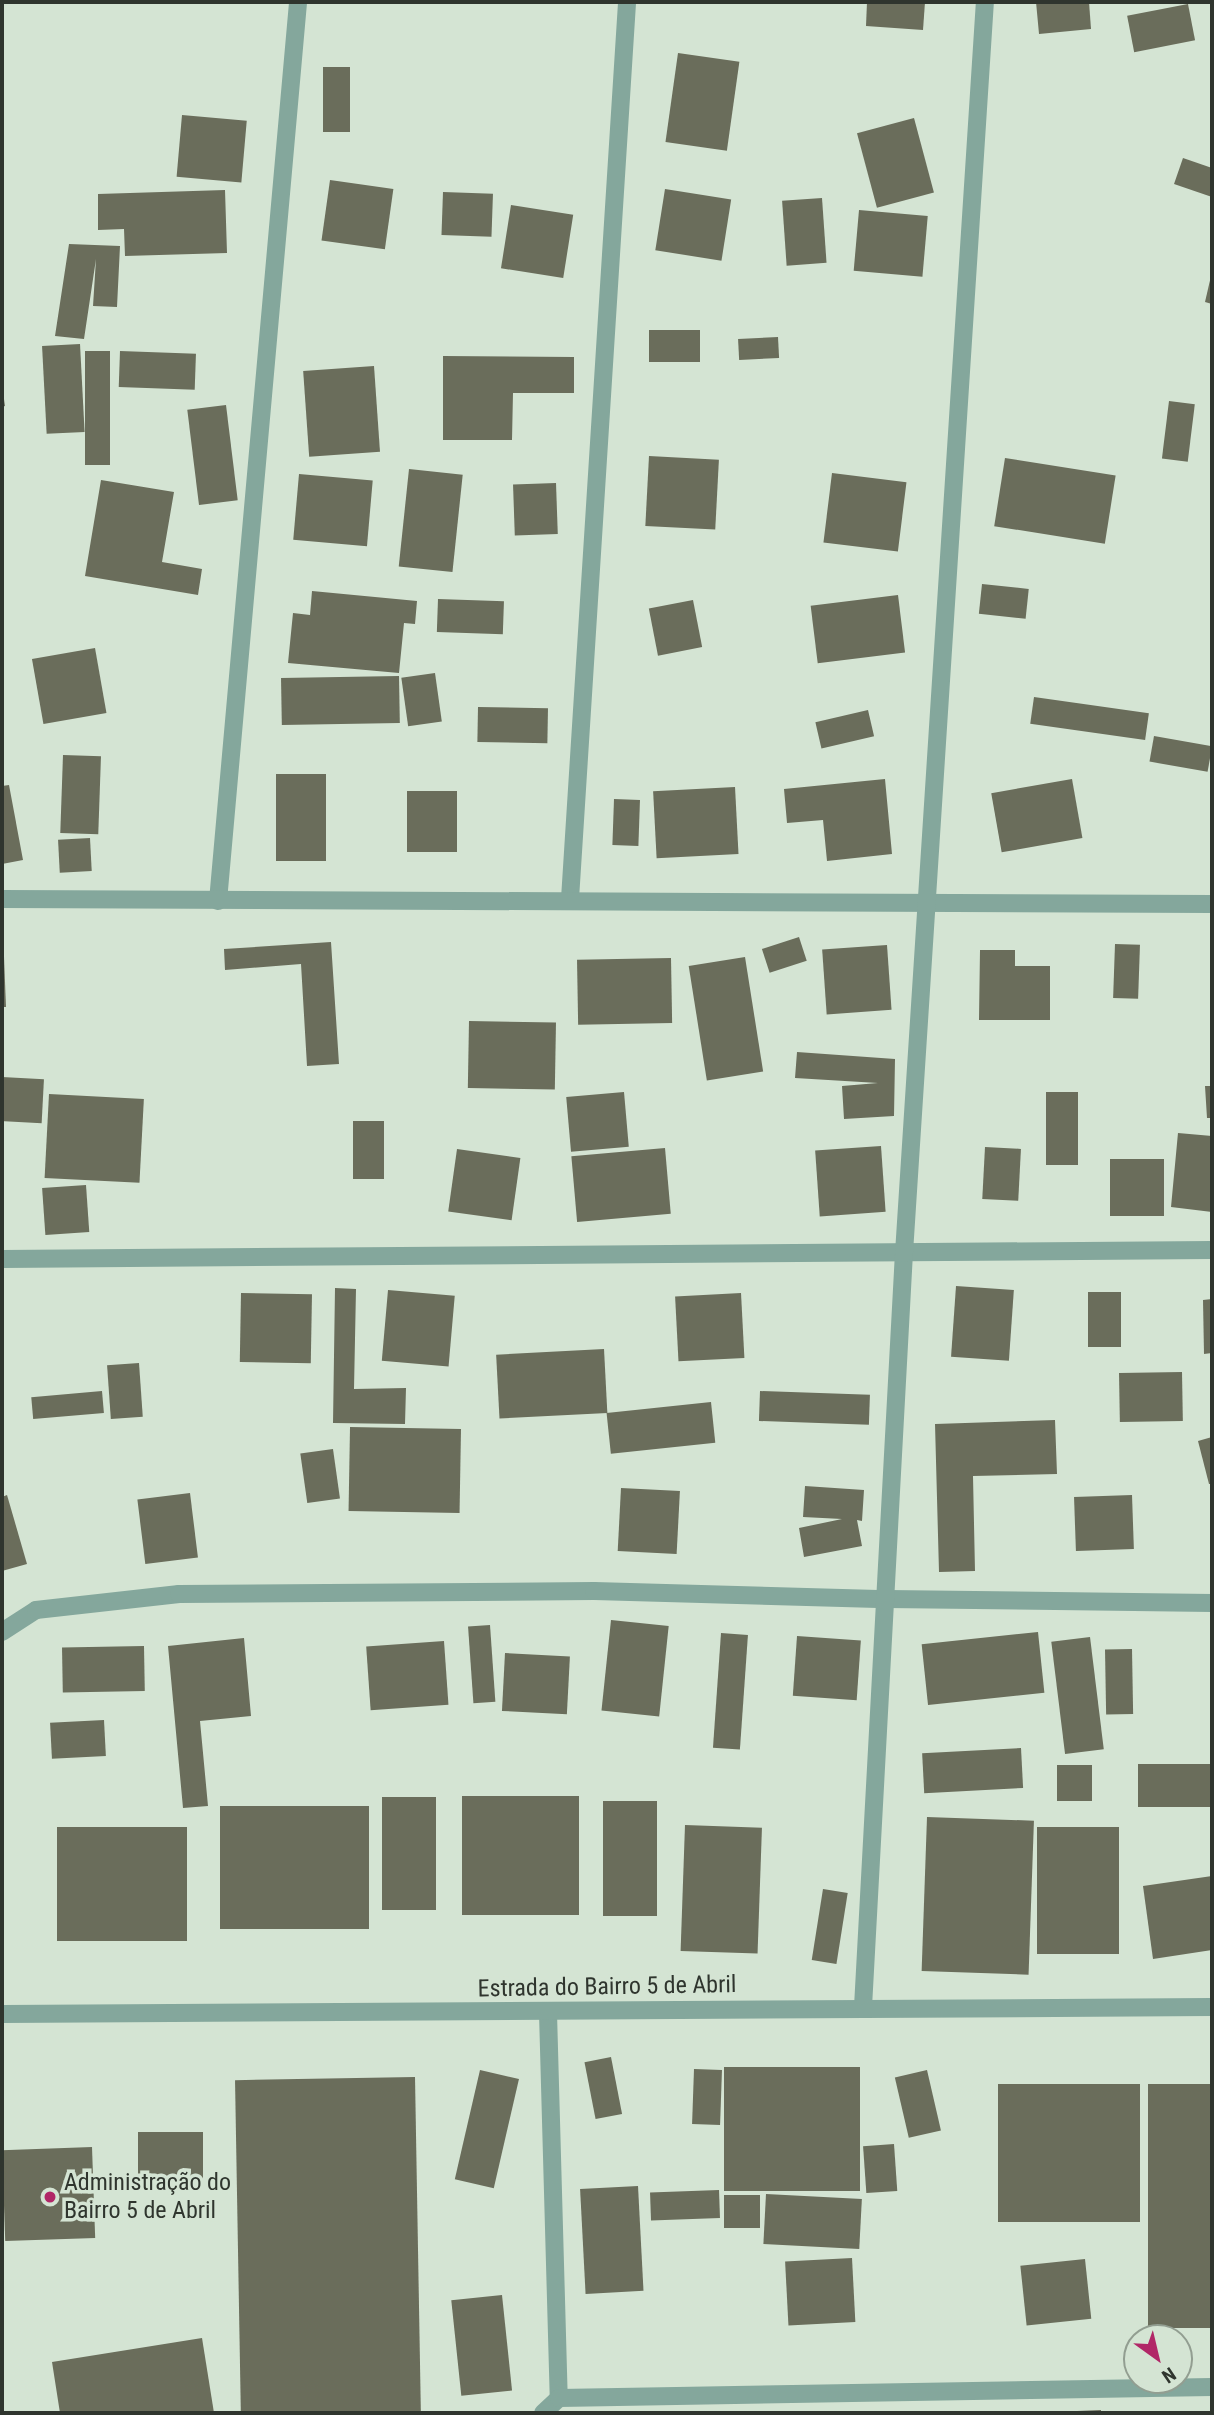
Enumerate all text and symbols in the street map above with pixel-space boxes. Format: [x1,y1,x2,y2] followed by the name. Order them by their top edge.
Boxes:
[477,1970,737,2004] street label: Estrada do Bairro 5 de Abril
[64,2169,231,2225] place label: Administração do Bairro 5 de Abril
[42,2189,58,2205] marker: Administração do Bairro 5 de Abril
[1123,2324,1193,2394] north arrow
[1158,2362,1180,2388] text: N

